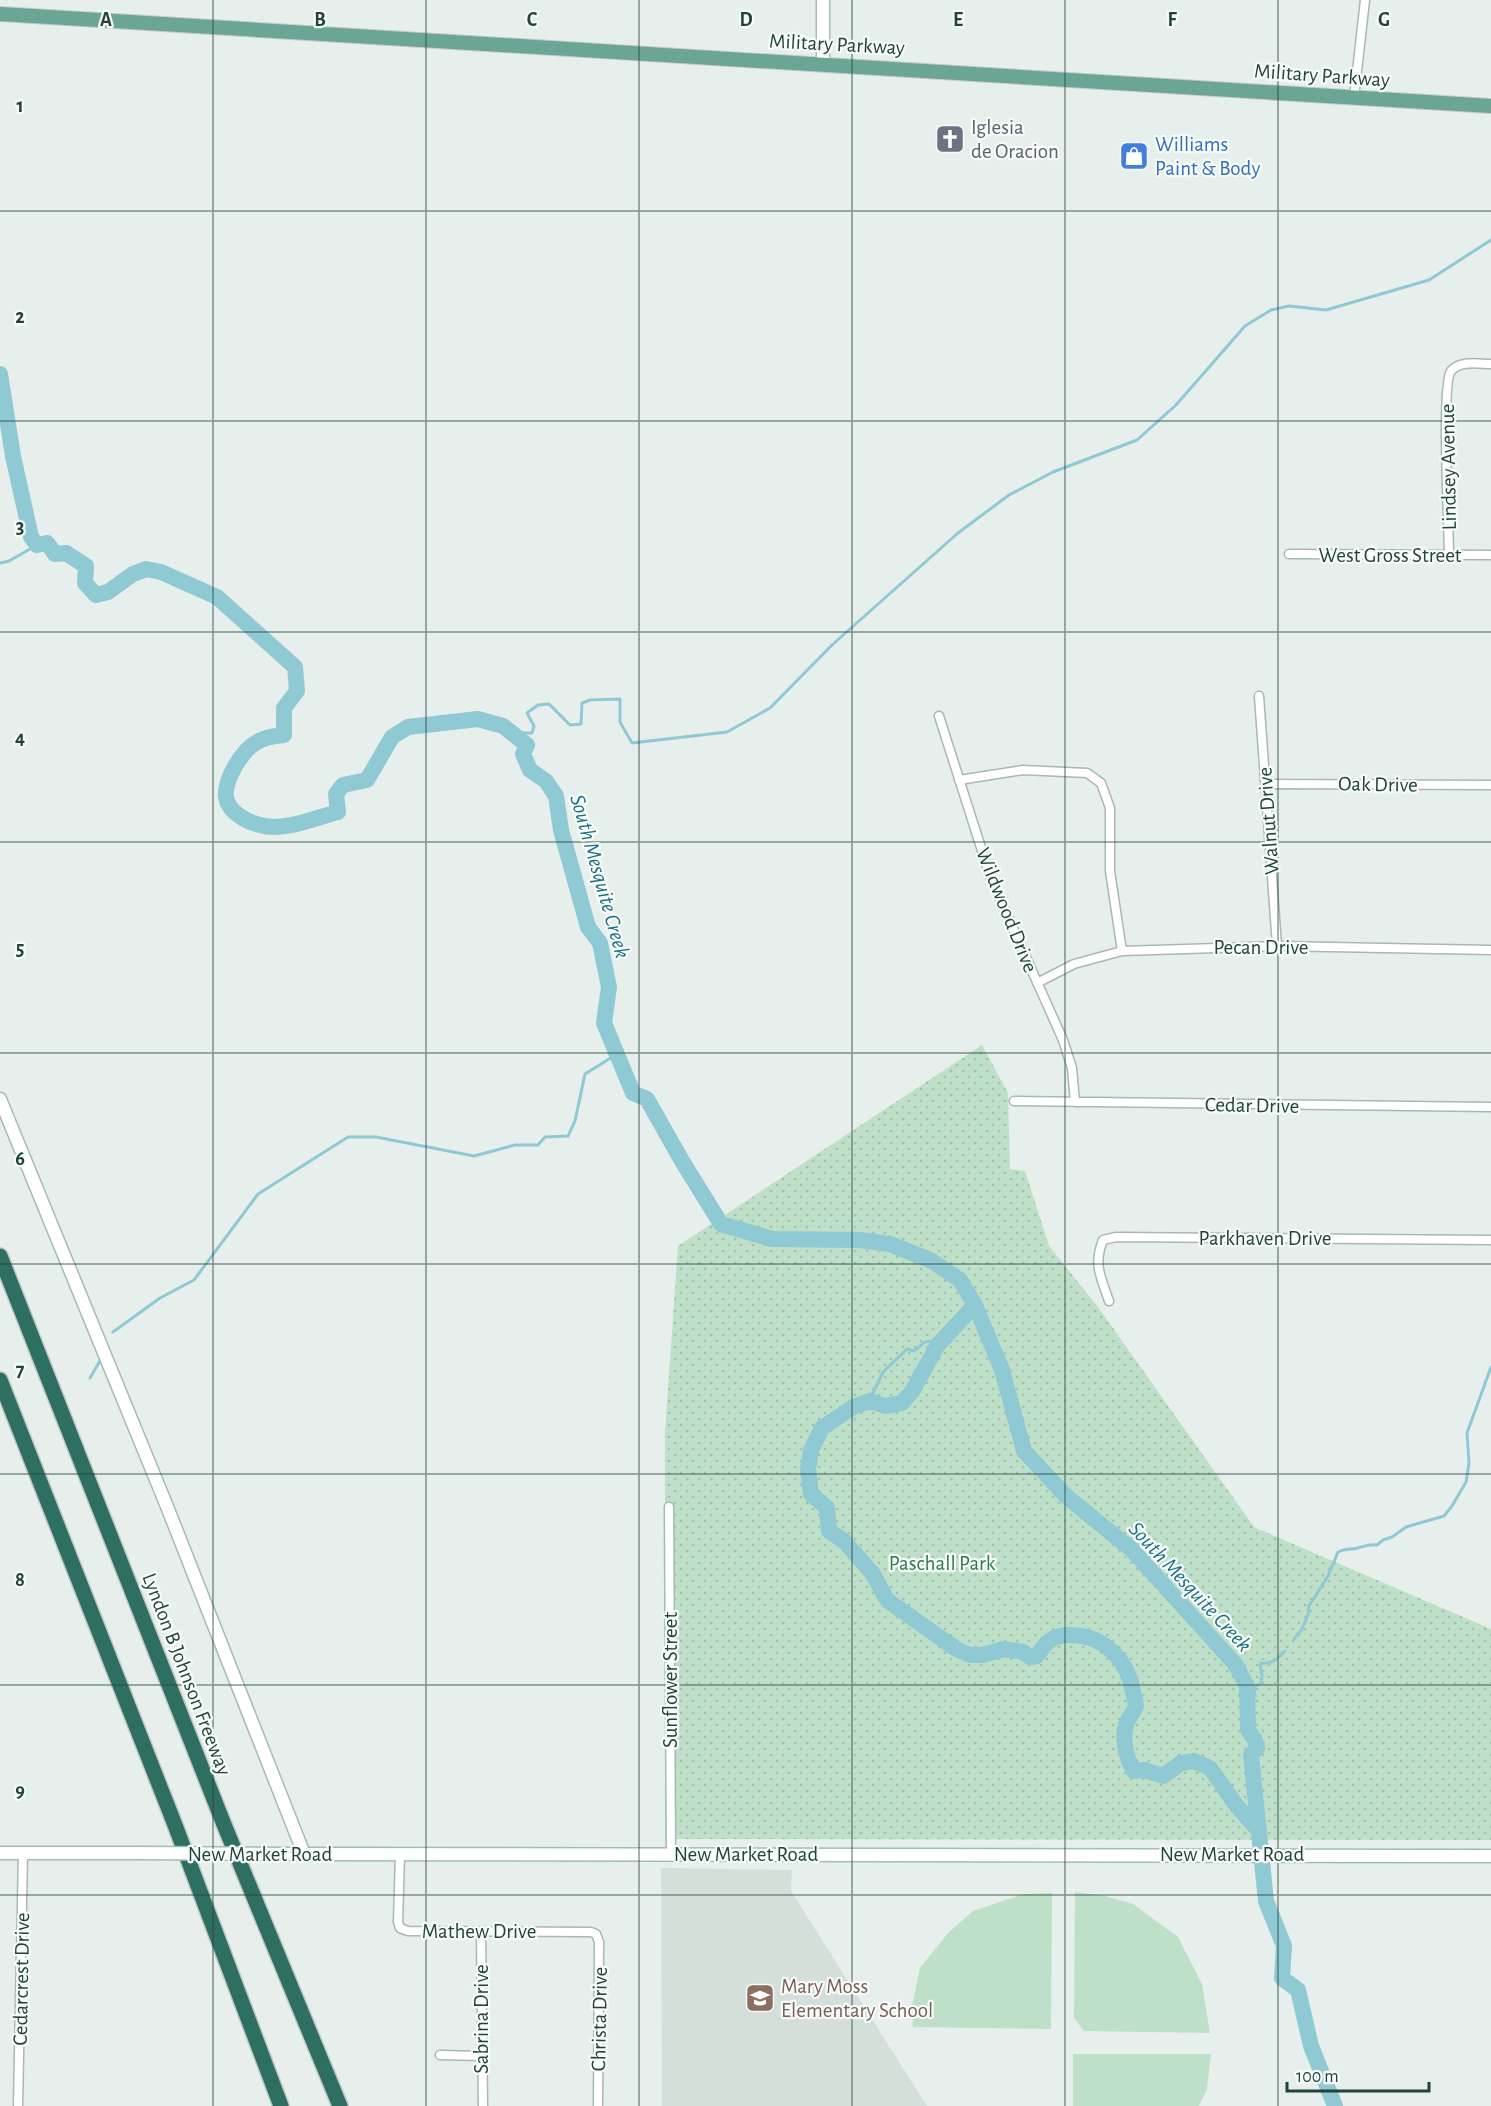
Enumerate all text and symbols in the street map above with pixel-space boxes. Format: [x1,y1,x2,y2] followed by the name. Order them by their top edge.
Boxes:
[100,10,112,30] text: A
[314,10,326,30] text: B
[527,10,538,30] text: C
[739,10,753,30] text: D
[953,10,963,30] text: E
[1167,10,1177,30] text: F
[1378,10,1390,30] text: G
[768,30,905,59] street label: Military Parkway
[1253,60,1391,91] street label: Military Parkway
[16,96,24,116] text: 1
[971,117,1059,162] place label: Iglesia de Oracion
[934,123,966,155] church icon: Iglesia de Oracion
[1155,134,1260,179] place label: Williams Paint & Body
[1118,140,1150,172] shop icon: Williams Paint & Body
[15,307,25,327] text: 2
[1437,403,1460,530] street label: Lindsey Avenue
[16,517,24,537] text: 3
[1318,545,1462,566] street label: West Gross Street
[15,728,25,748] text: 4
[1254,766,1283,876] street label: Walnut Drive
[1338,773,1418,796] street label: Oak Drive
[566,792,634,961] water label: South Mesquite Creek
[972,845,1041,975] street label: Wildwood Drive
[1213,937,1309,958] street label: Pecan Drive
[16,939,24,959] text: 5
[1205,1094,1299,1117] street label: Cedar Drive
[15,1149,25,1169] text: 6
[1199,1228,1331,1249] street label: Parkhaven Drive
[16,1360,25,1380] text: 7
[1125,1517,1256,1656] water label: South Mesquite Creek
[889,1553,996,1574] park label: Paschall Park
[15,1570,25,1590] text: 8
[138,1570,235,1778] street label: Lyndon B Johnson Freeway
[660,1612,681,1748] street label: Sunflower Street
[15,1781,25,1801] text: 9
[188,1844,332,1865] street label: New Market Road
[674,1844,818,1865] street label: New Market Road
[1160,1844,1304,1865] street label: New Market Road
[10,1912,33,2046] street label: Cedarcrest Drive
[422,1921,536,1942] street label: Mathew Drive
[471,1964,492,2074] street label: Sabrina Drive
[588,1966,611,2072] street label: Christa Drive
[781,1976,933,2021] place label: Mary Moss Elementary School
[744,1982,776,2014] school or university icon: Mary Moss Elementary School
[1287,2055,1430,2093] scale bar
[1296,2068,1339,2086] text: 100 m

